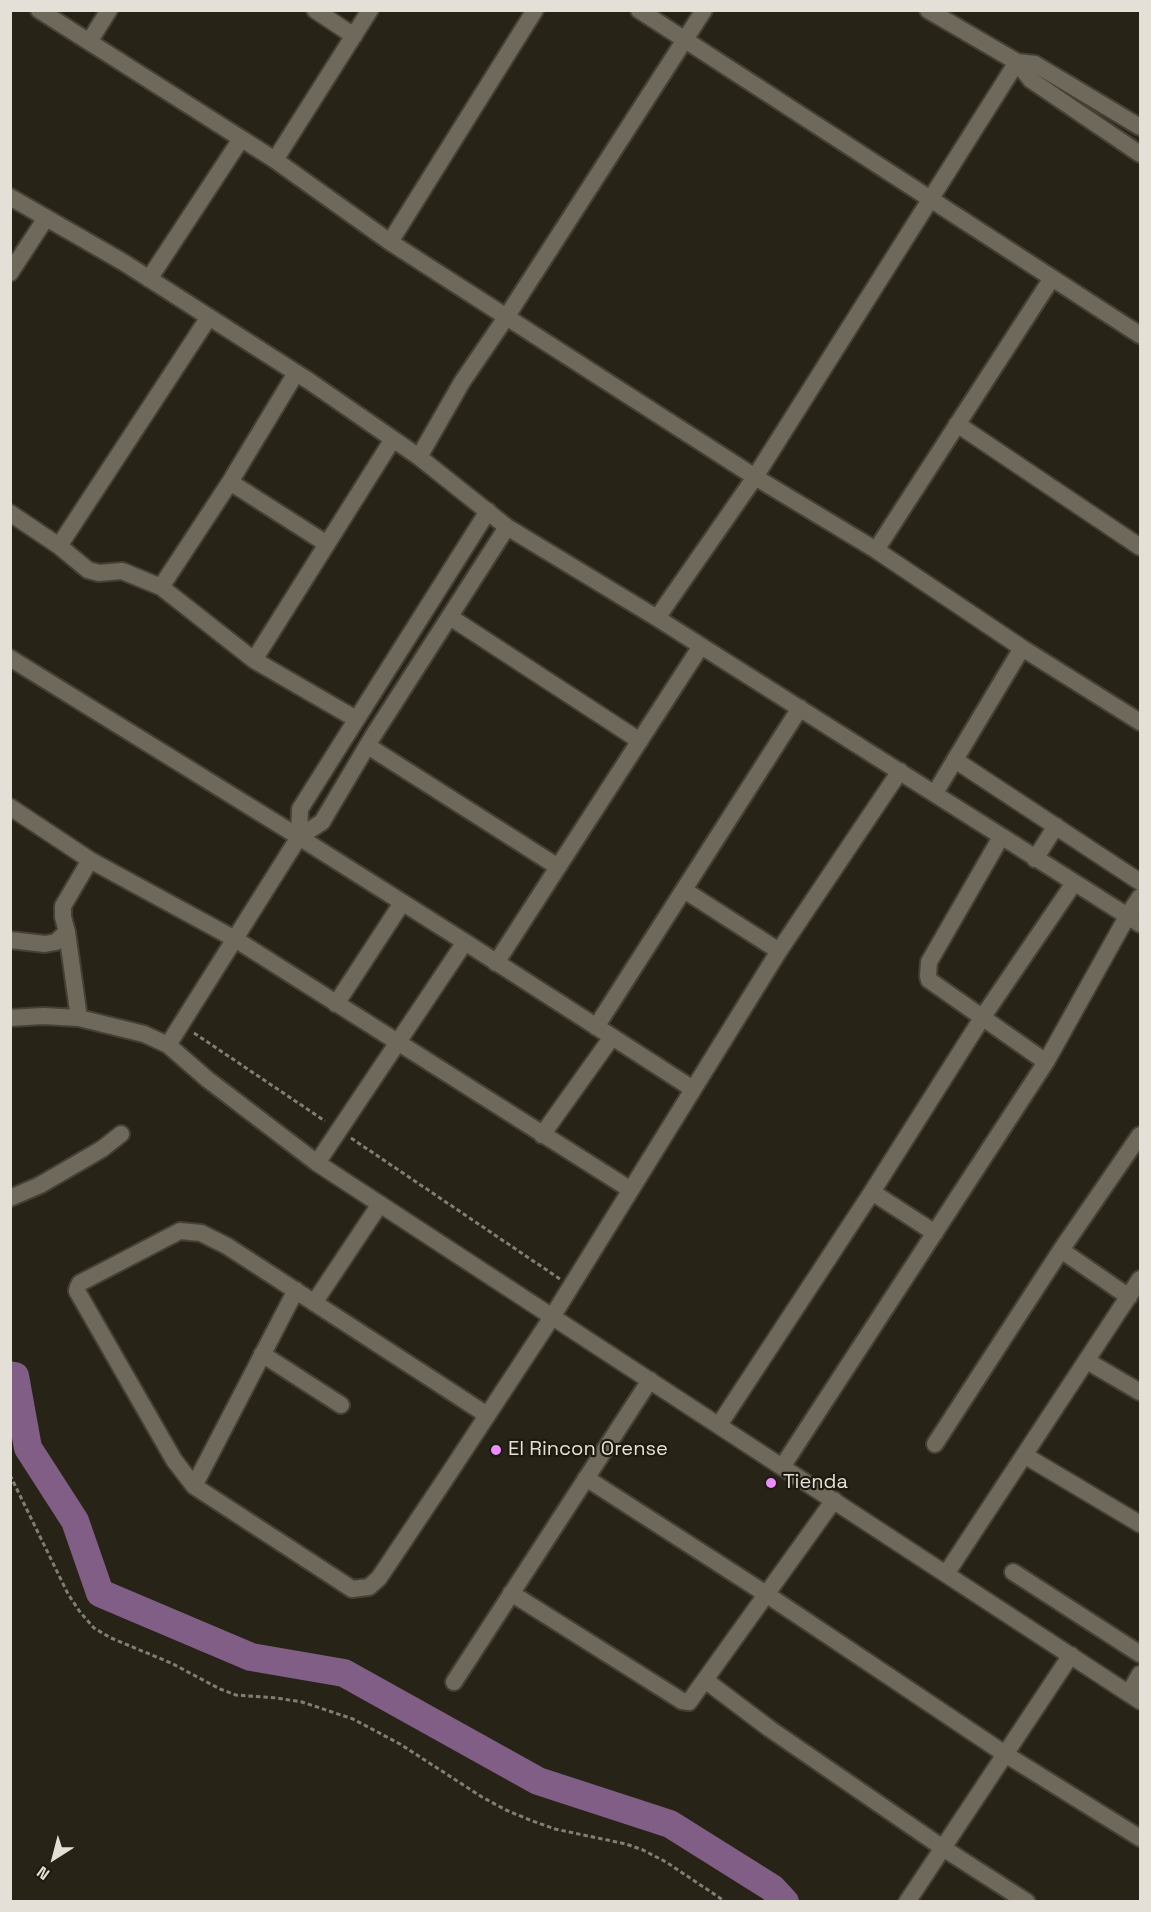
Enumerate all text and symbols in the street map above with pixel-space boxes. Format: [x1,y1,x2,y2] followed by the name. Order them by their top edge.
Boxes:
[508,1438,668,1462] place label: El Rincon Orense
[489,1443,503,1457] marker: El Rincon Orense
[783,1471,848,1495] place label: Tienda
[764,1476,778,1490] marker: Tienda
[24,1828,84,1888] north arrow
[33,1861,54,1885] text: N

